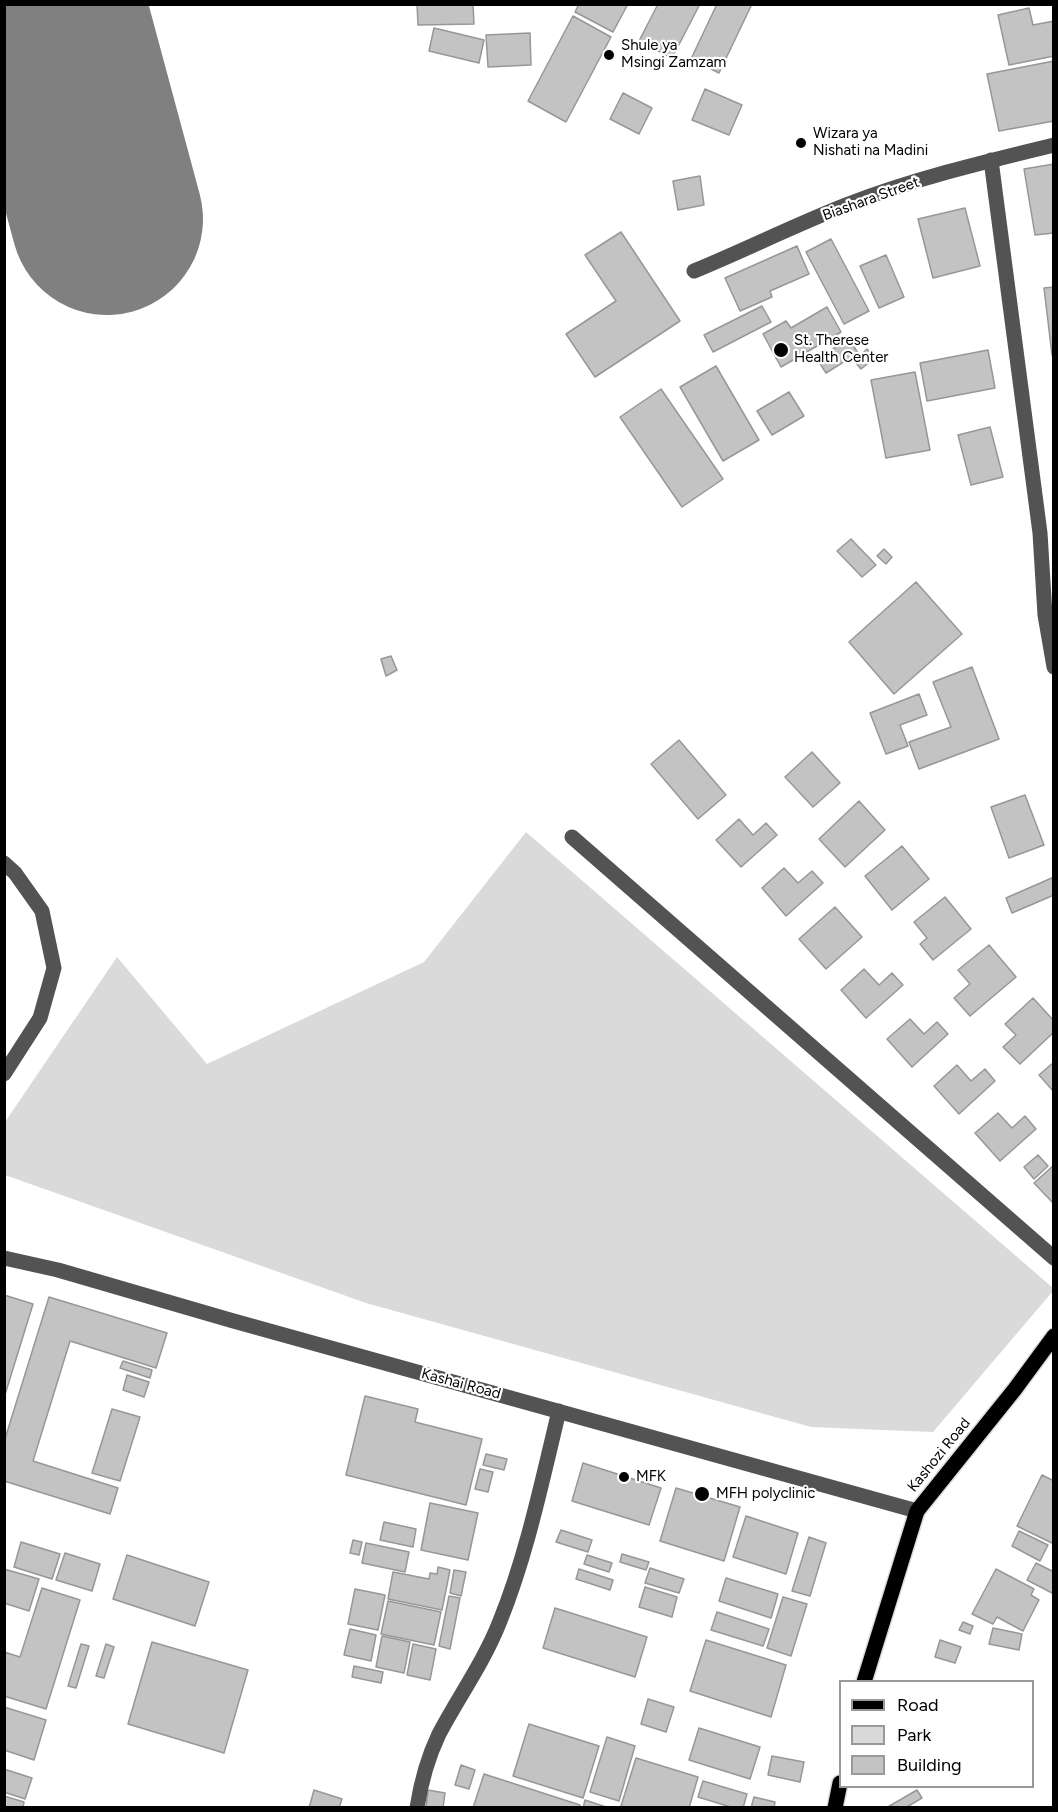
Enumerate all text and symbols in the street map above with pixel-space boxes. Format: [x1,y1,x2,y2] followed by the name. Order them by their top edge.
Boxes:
[621,37,726,72] place label: Shule ya Msingi Zamzam
[602,48,616,62] marker: Shule ya Msingi Zamzam
[813,125,928,160] place label: Wizara ya Nishati na Madini
[794,136,808,150] marker: Wizara ya Nishati na Madini
[820,173,922,225] street label: Biashara Street
[794,332,888,367] place label: St. Therese Health Center
[772,341,790,359] marker: St. Therese Health Center
[419,1365,503,1403] street label: Kashai Road
[904,1414,974,1496] street label: Kashozi Road
[636,1468,666,1486] place label: MFK
[617,1470,631,1484] marker: MFK
[693,1485,711,1503] marker: MFH polyclinic
[716,1485,815,1503] place label: MFH polyclinic
[839,1680,1034,1788] legend
[897,1694,938,1716] text: Road
[897,1724,931,1746] text: Park
[897,1754,962,1776] text: Building

